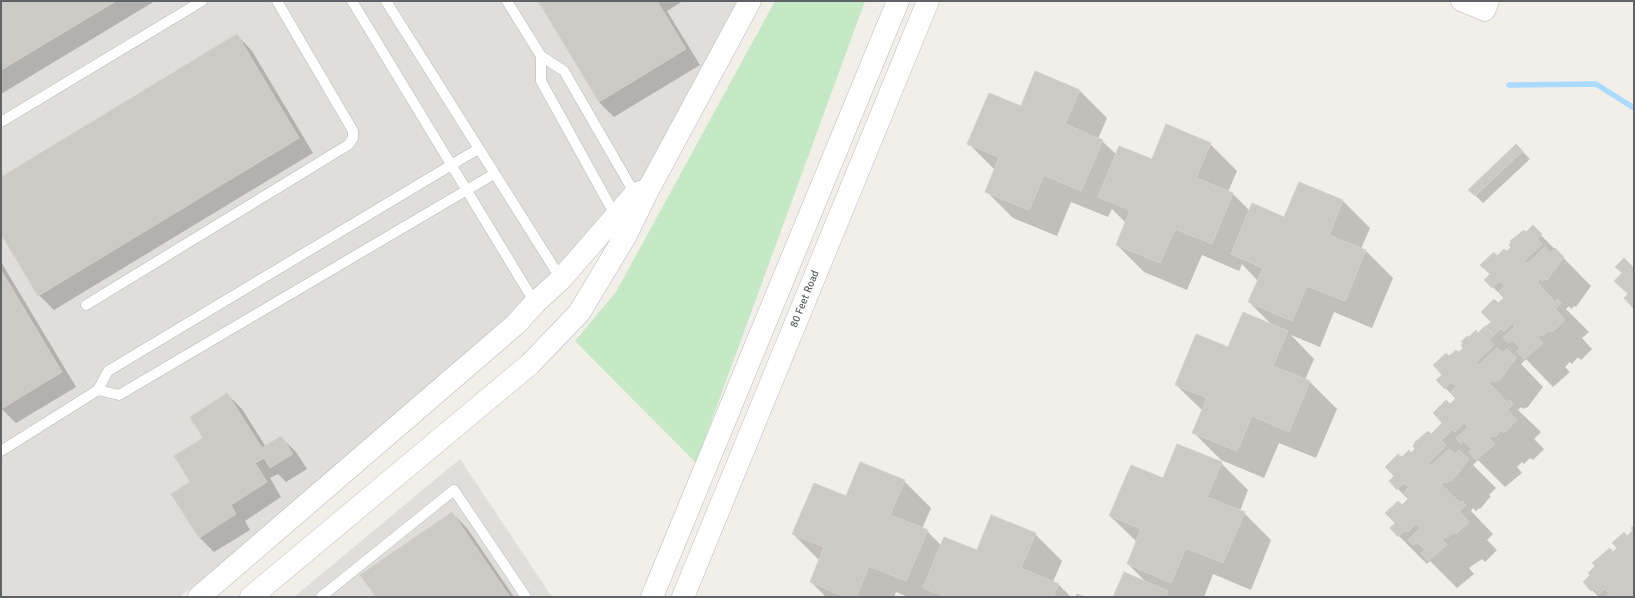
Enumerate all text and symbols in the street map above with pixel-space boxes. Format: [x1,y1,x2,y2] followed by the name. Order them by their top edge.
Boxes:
[788,268,822,330] street label: 80 Feet Road

